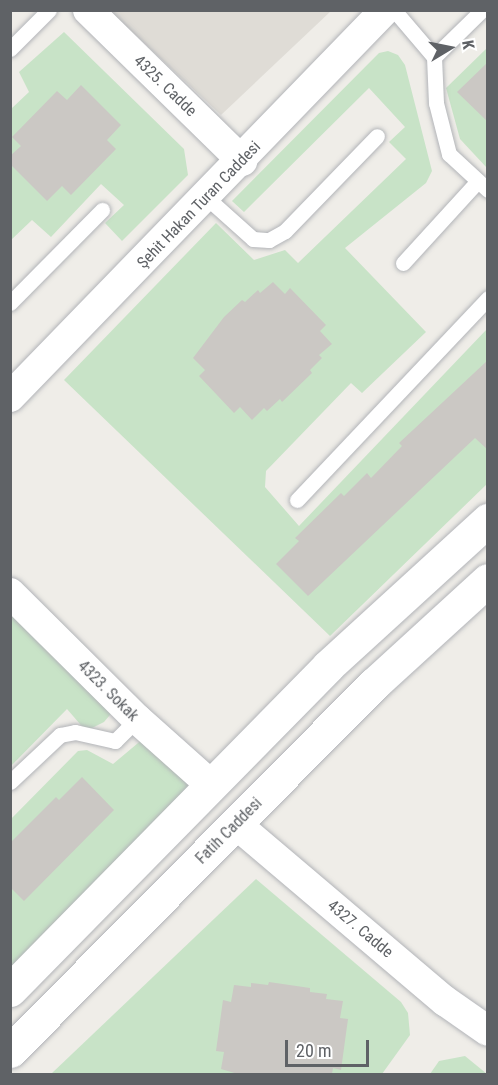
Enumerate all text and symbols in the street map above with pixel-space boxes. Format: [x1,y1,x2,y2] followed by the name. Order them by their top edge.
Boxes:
[420,18,480,78] north arrow
[458,39,478,51] text: K
[130,51,200,121] street label: 4325. Cadde
[133,137,265,273] street label: Şehit Hakan Turan Caddesi
[74,657,142,725] street label: 4323. Sokak
[192,794,266,868] street label: Fatih Caddesi
[323,896,397,962] street label: 4327. Cadde
[288,1028,372,1066] scale bar
[296,1040,331,1061] text: 20 m

